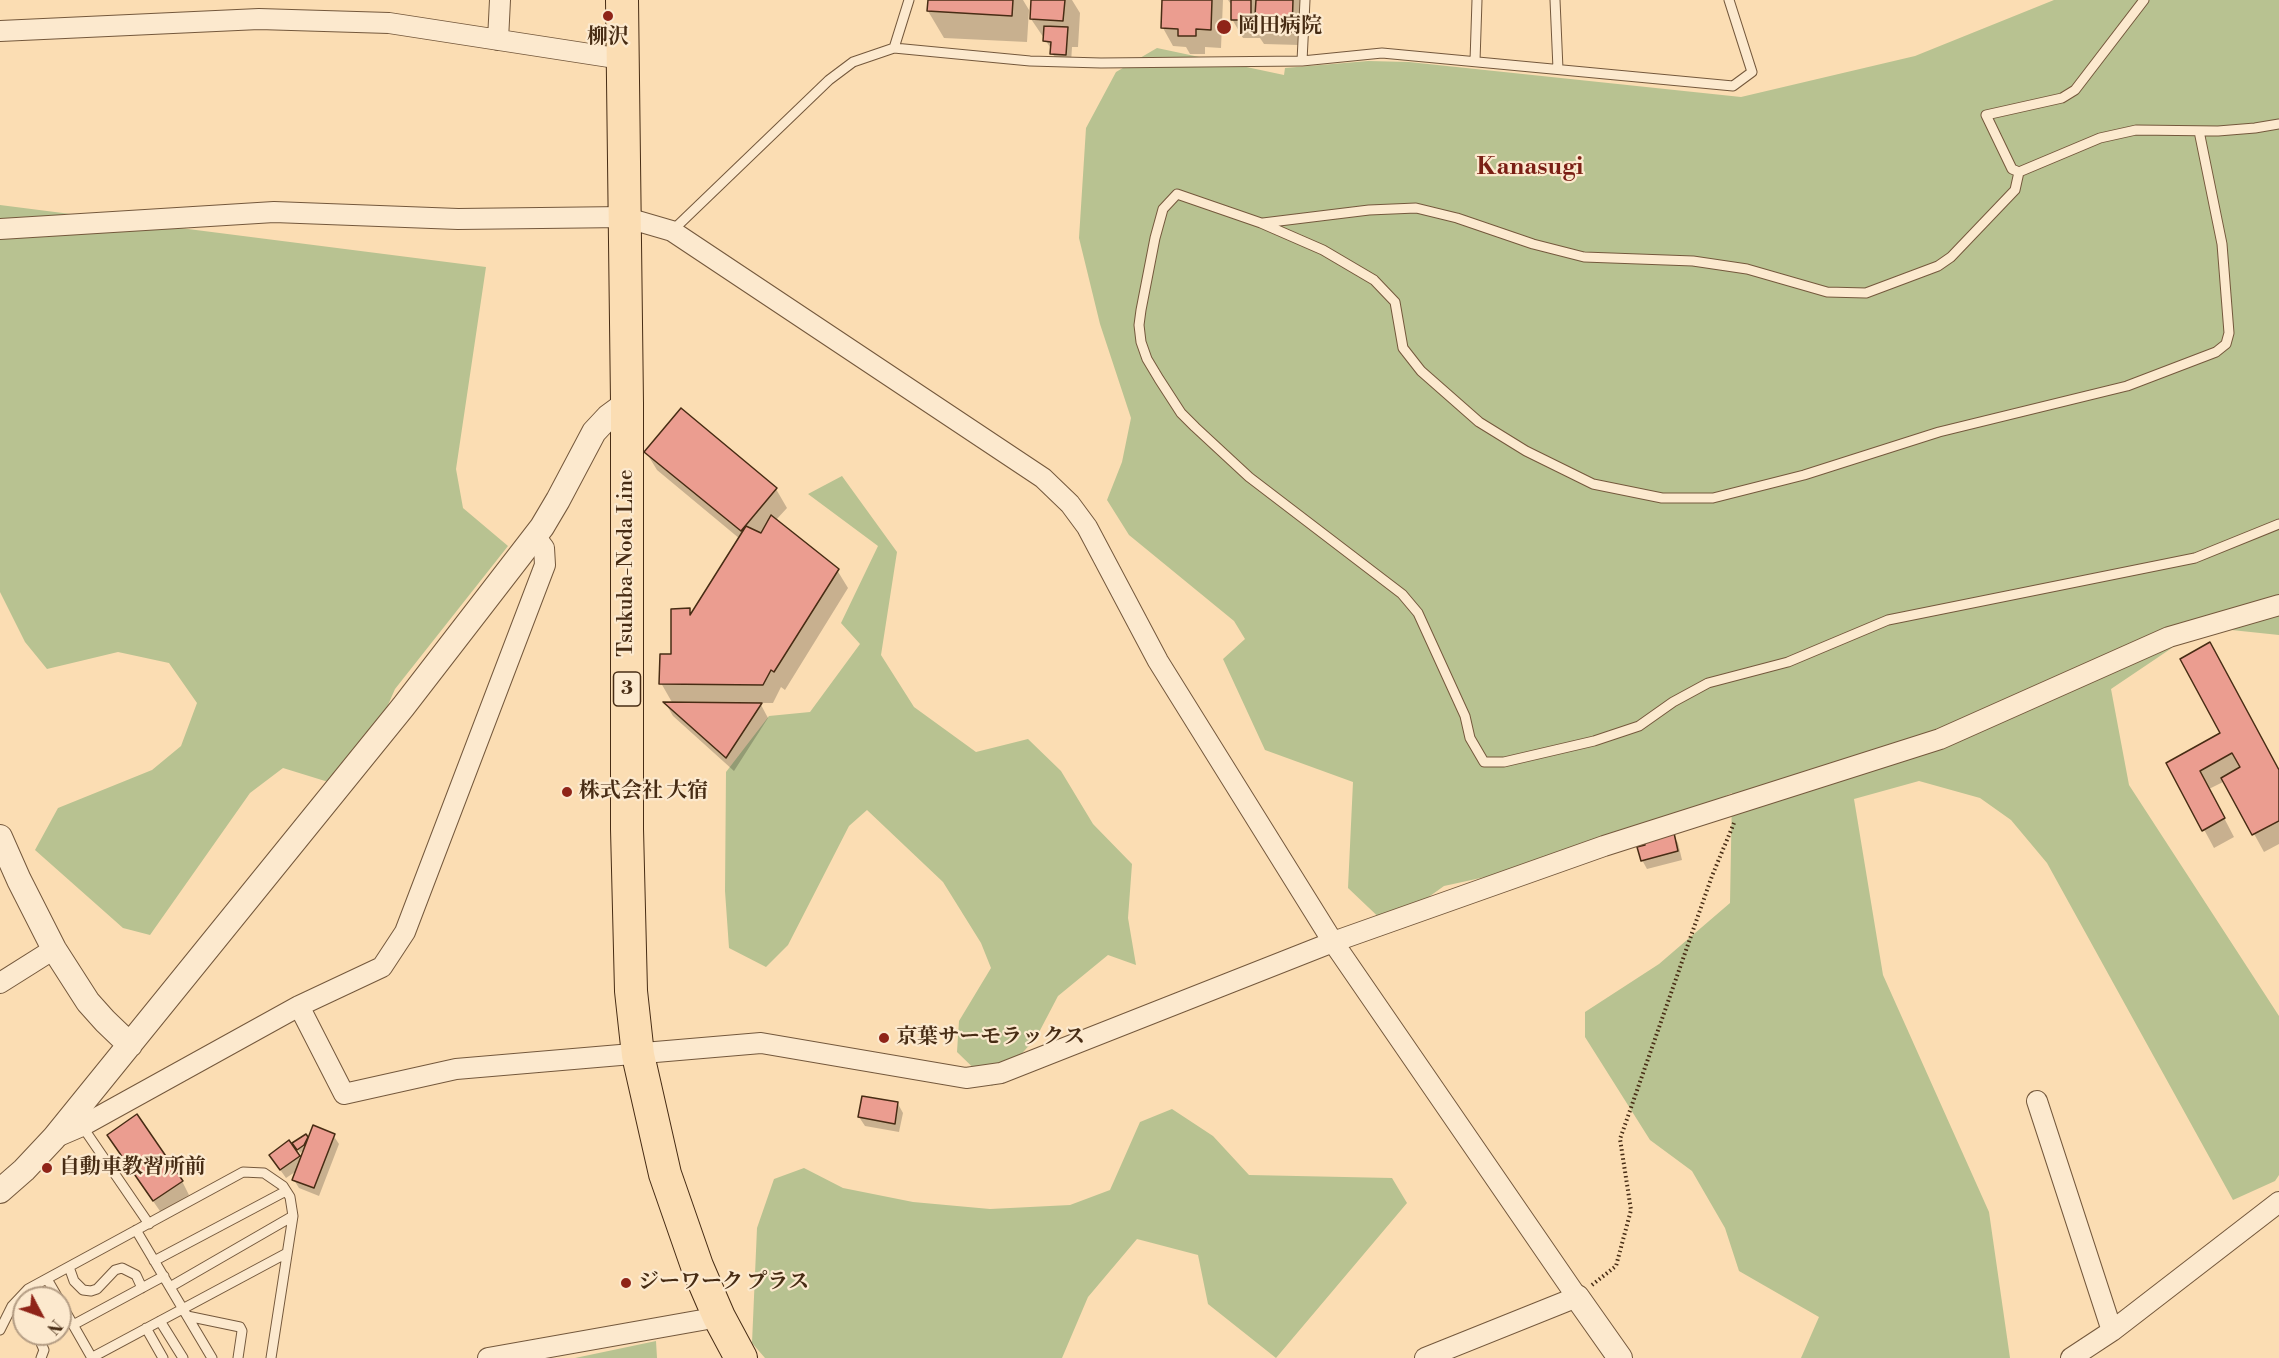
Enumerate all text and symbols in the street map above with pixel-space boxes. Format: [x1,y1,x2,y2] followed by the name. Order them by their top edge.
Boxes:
[601,9,615,23] marker: 柳沢
[1238,14,1322,40] place label: 岡田病院
[1215,18,1233,36] marker: 岡田病院
[587,25,629,51] place label: 柳沢
[1477,154,1583,182] district label: Kanasugi
[614,469,640,657] street label: Tsukuba-Noda Line
[614,672,640,706] road number: 3
[579,779,708,805] place label: 株式会社 大宿
[560,785,574,799] marker: 株式会社 大宿
[896,1025,1085,1051] place label: 京葉サーモラックス
[877,1031,891,1045] marker: 京葉サーモラックス
[59,1155,206,1181] place label: 自動車教習所前
[40,1161,54,1175] marker: 自動車教習所前
[638,1270,809,1296] place label: ジーワーク プラス
[619,1276,633,1290] marker: ジーワーク プラス
[12,1286,72,1346] north arrow
[42,1315,66,1338] text: N

